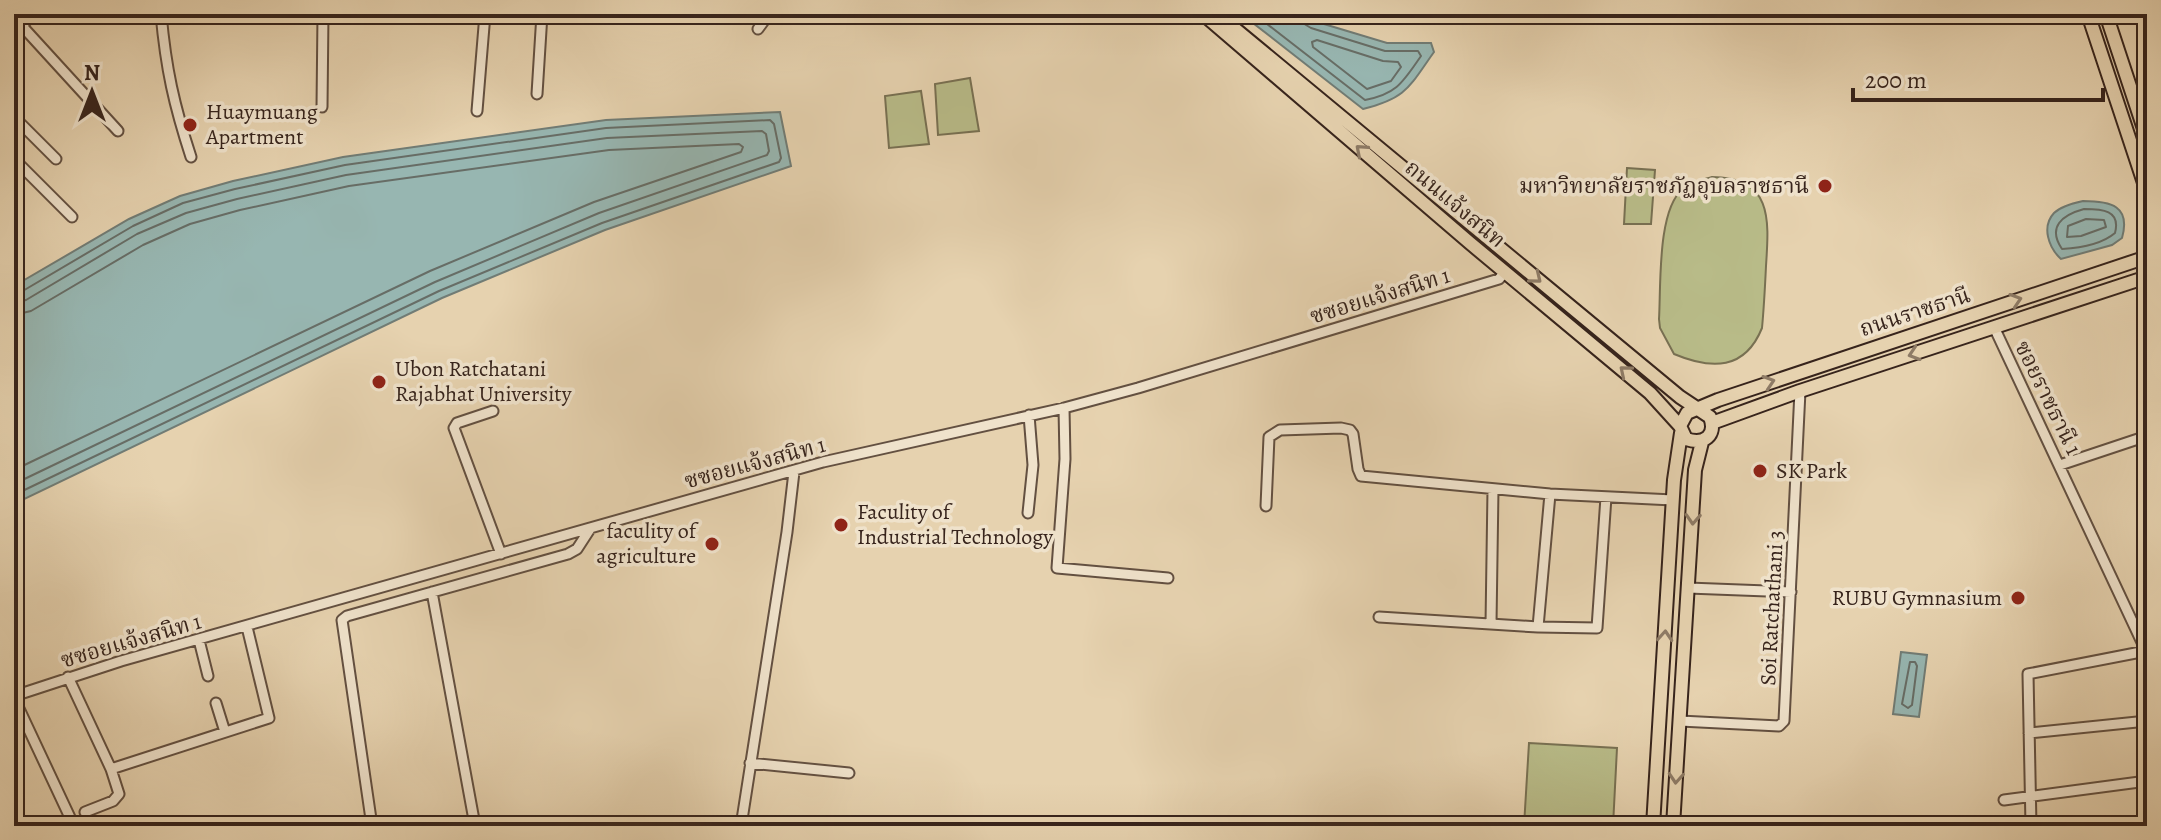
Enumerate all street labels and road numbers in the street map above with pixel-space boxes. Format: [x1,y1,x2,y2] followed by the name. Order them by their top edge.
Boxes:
[1398,153,1512,255] street label: ถนนแจ้งสนิท
[1306,260,1454,332] street label: ซซอยแจ้งสนิท 1
[1856,280,1974,344] street label: ถนนราชธานี
[2007,336,2089,460] street label: ซอยราชธานี 1
[681,430,829,496] street label: ซซอยแจ้งสนิท 1
[1753,530,1791,686] street label: Soi Ratchathani 3
[57,607,205,675] street label: ซซอยแจ้งสนิท 1

